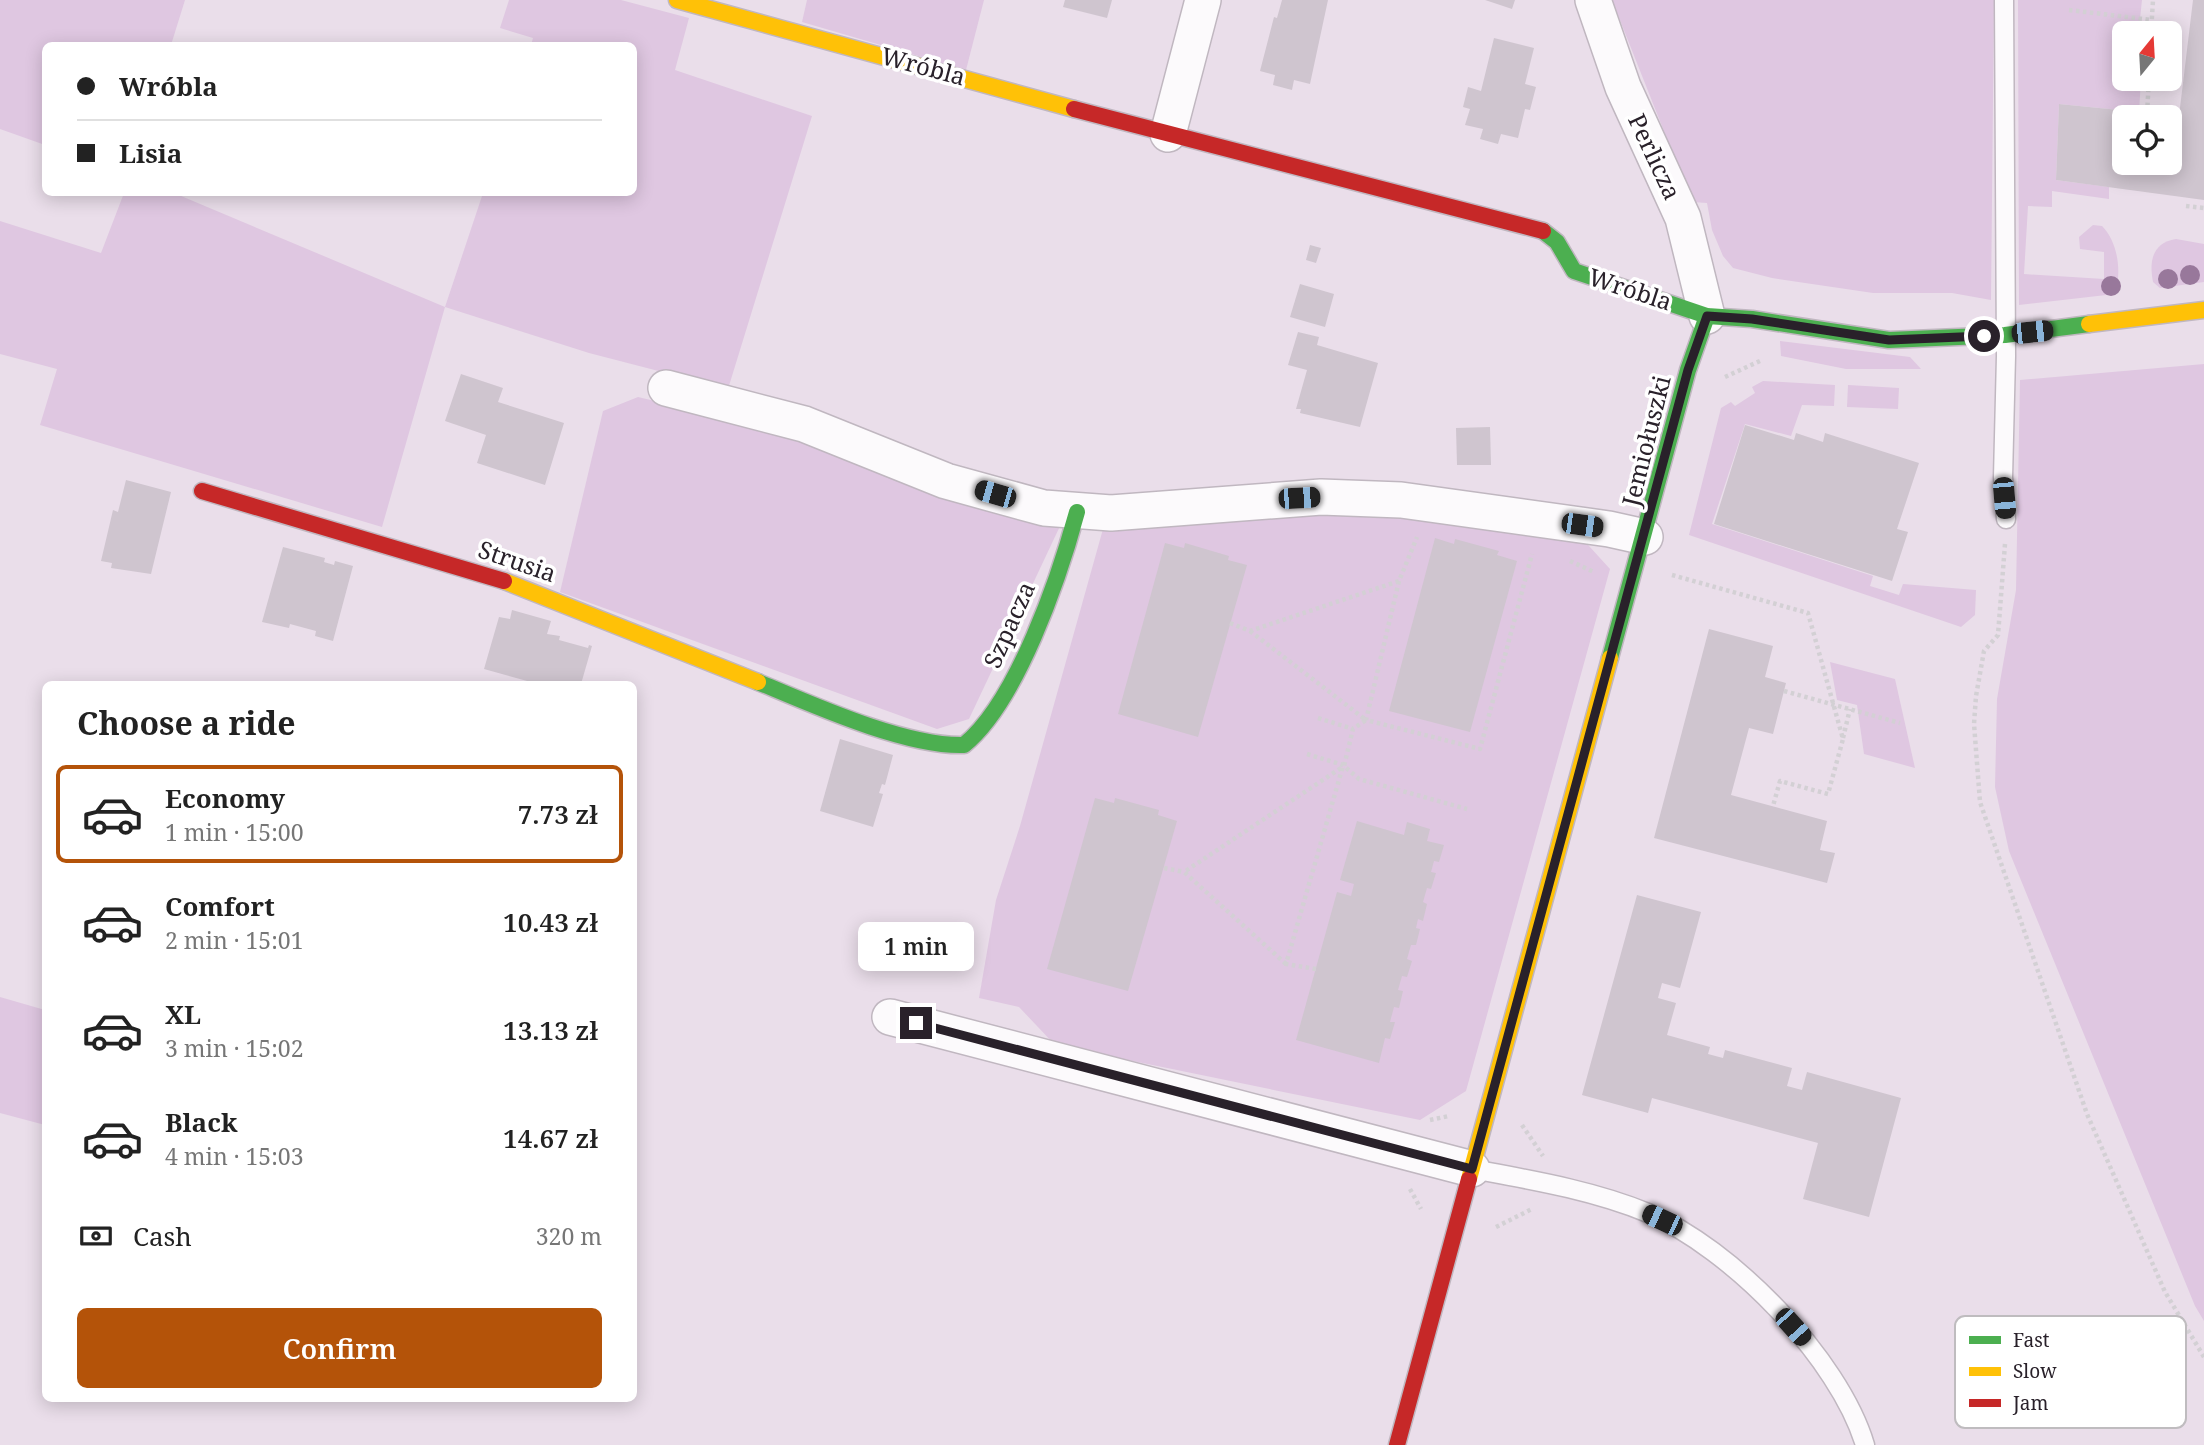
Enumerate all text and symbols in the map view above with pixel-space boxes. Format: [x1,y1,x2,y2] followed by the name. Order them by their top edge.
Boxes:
[2112,21,2182,91] north arrow
[2112,21,2182,175] map controls
[878,38,969,93] street label: Wróbla
[119,68,218,104] text: Wróbla
[2112,105,2182,175] button: locate
[1621,108,1690,205] street label: Perlicza
[119,135,182,171] text: Lisia
[1584,260,1676,318] street label: Wróbla
[2011,319,2054,345] car
[1968,320,2000,352] route start
[1613,372,1678,510] street label: Jemiołuszki
[1992,476,2017,520] car
[972,478,1019,510] car
[1278,486,1321,510] car
[1560,512,1605,538] car
[474,532,561,589] street label: Strusia
[975,576,1042,673] street label: Szpacza
[77,701,296,744] text: Choose a ride
[165,780,285,816] text: Economy
[81,783,144,846] icon: car
[518,796,598,832] text: 7.73 zł
[165,816,303,848] text: 1 min · 15:00
[165,888,275,924] text: Comfort
[81,891,144,954] icon: car
[503,904,598,940] text: 10.43 zł
[858,922,974,970] callout: 1 min
[165,924,303,956] text: 2 min · 15:01
[884,930,948,962] text: 1 min
[165,996,201,1032] text: XL
[81,999,144,1062] icon: car
[900,1007,932,1039] route end
[503,1012,598,1048] text: 13.13 zł
[165,1032,303,1064] text: 3 min · 15:02
[165,1104,238,1140] text: Black
[81,1107,144,1170] icon: car
[503,1120,598,1156] text: 14.67 zł
[165,1140,303,1172] text: 4 min · 15:03
[1639,1202,1686,1238] car
[77,1217,115,1255] icon: cash
[133,1218,192,1254] text: Cash
[536,1220,602,1252] text: 320 m
[1772,1304,1815,1350] car
[77,1308,602,1388] button: Confirm
[1955,1316,2186,1428] legend
[2013,1327,2050,1353] text: Fast
[2013,1358,2057,1384] text: Slow
[2012,1390,2048,1416] text: Jam

